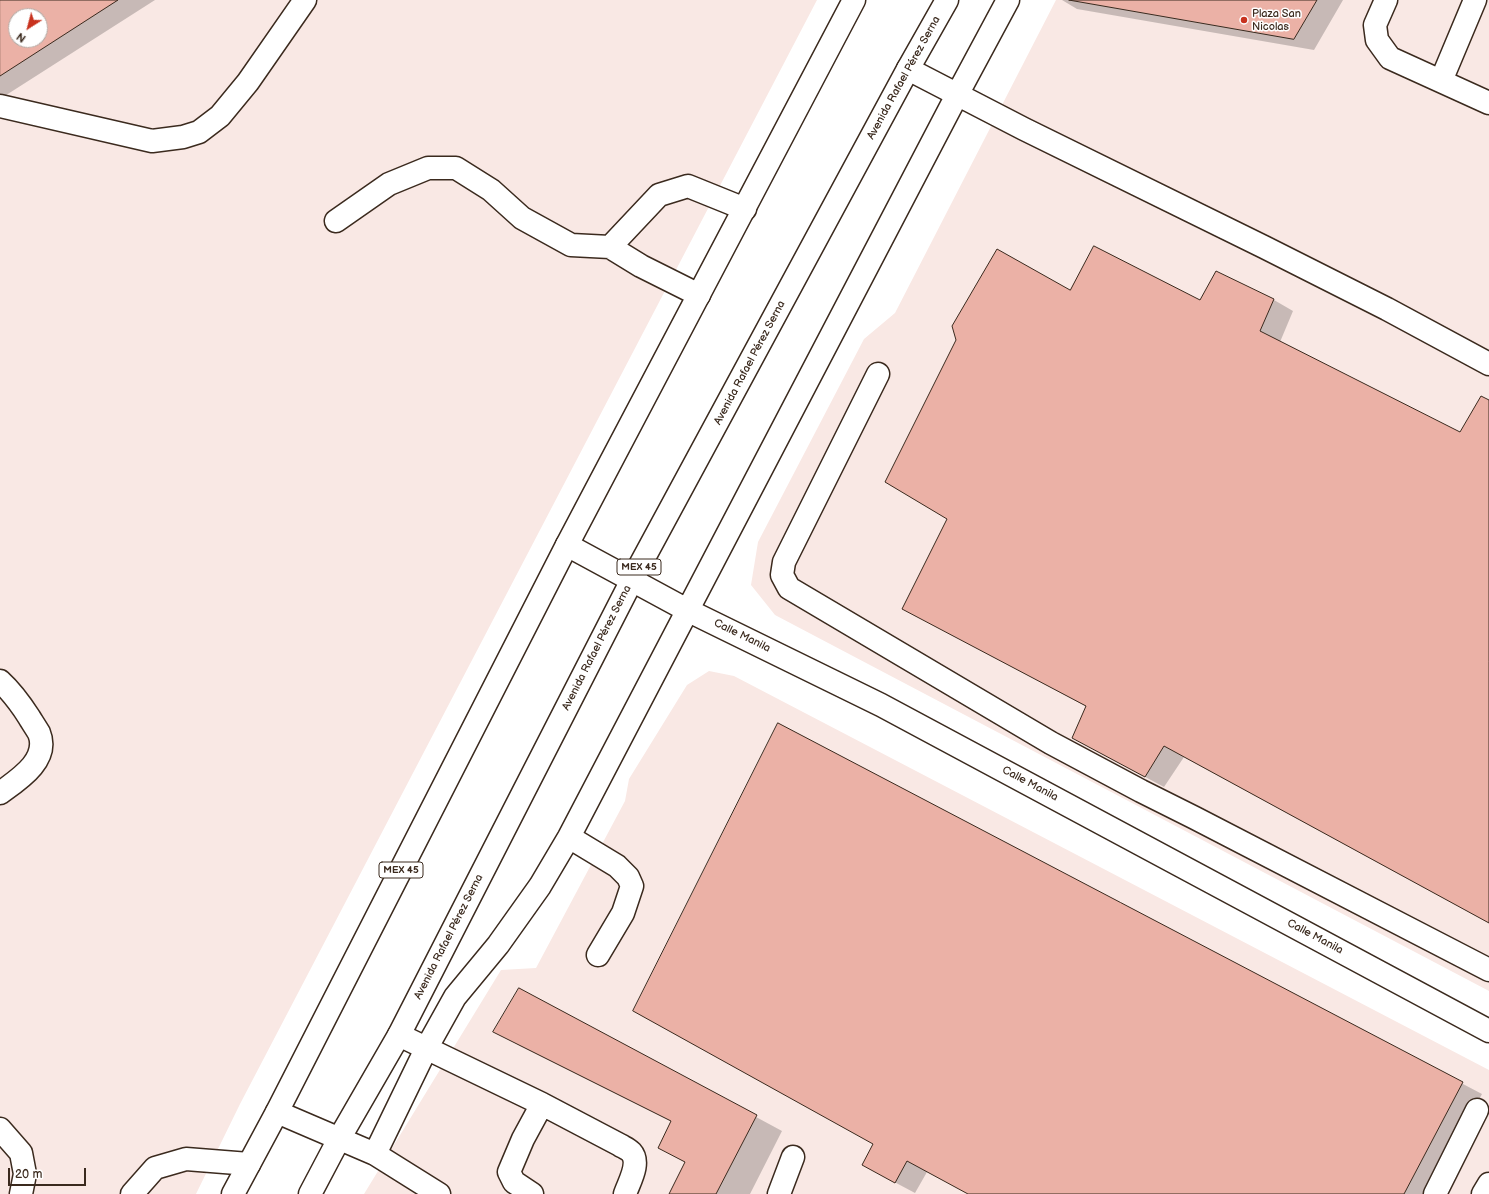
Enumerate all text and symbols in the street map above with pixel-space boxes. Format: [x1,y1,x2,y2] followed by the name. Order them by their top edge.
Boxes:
[1252,7,1301,33] place label: Plaza San Nicolas
[8,8,48,48] north arrow
[865,14,943,142] street label: Avenida Rafael Pérez Serna
[1239,15,1249,25] marker: Plaza San Nicolas
[14,30,28,45] text: N
[712,299,788,427] street label: Avenida Rafael Pérez Serna
[617,559,661,575] road number: MEX 45
[560,583,634,713] street label: Avenida Rafael Pérez Serna
[711,617,773,655] street label: Calle Manila
[1000,764,1060,804] street label: Calle Manila
[379,862,423,878] road number: MEX 45
[412,872,486,1002] street label: Avenida Rafael Pérez Serna
[1285,917,1345,957] street label: Calle Manila
[10,1160,88,1186] scale bar
[15,1167,42,1182] text: 20 m

